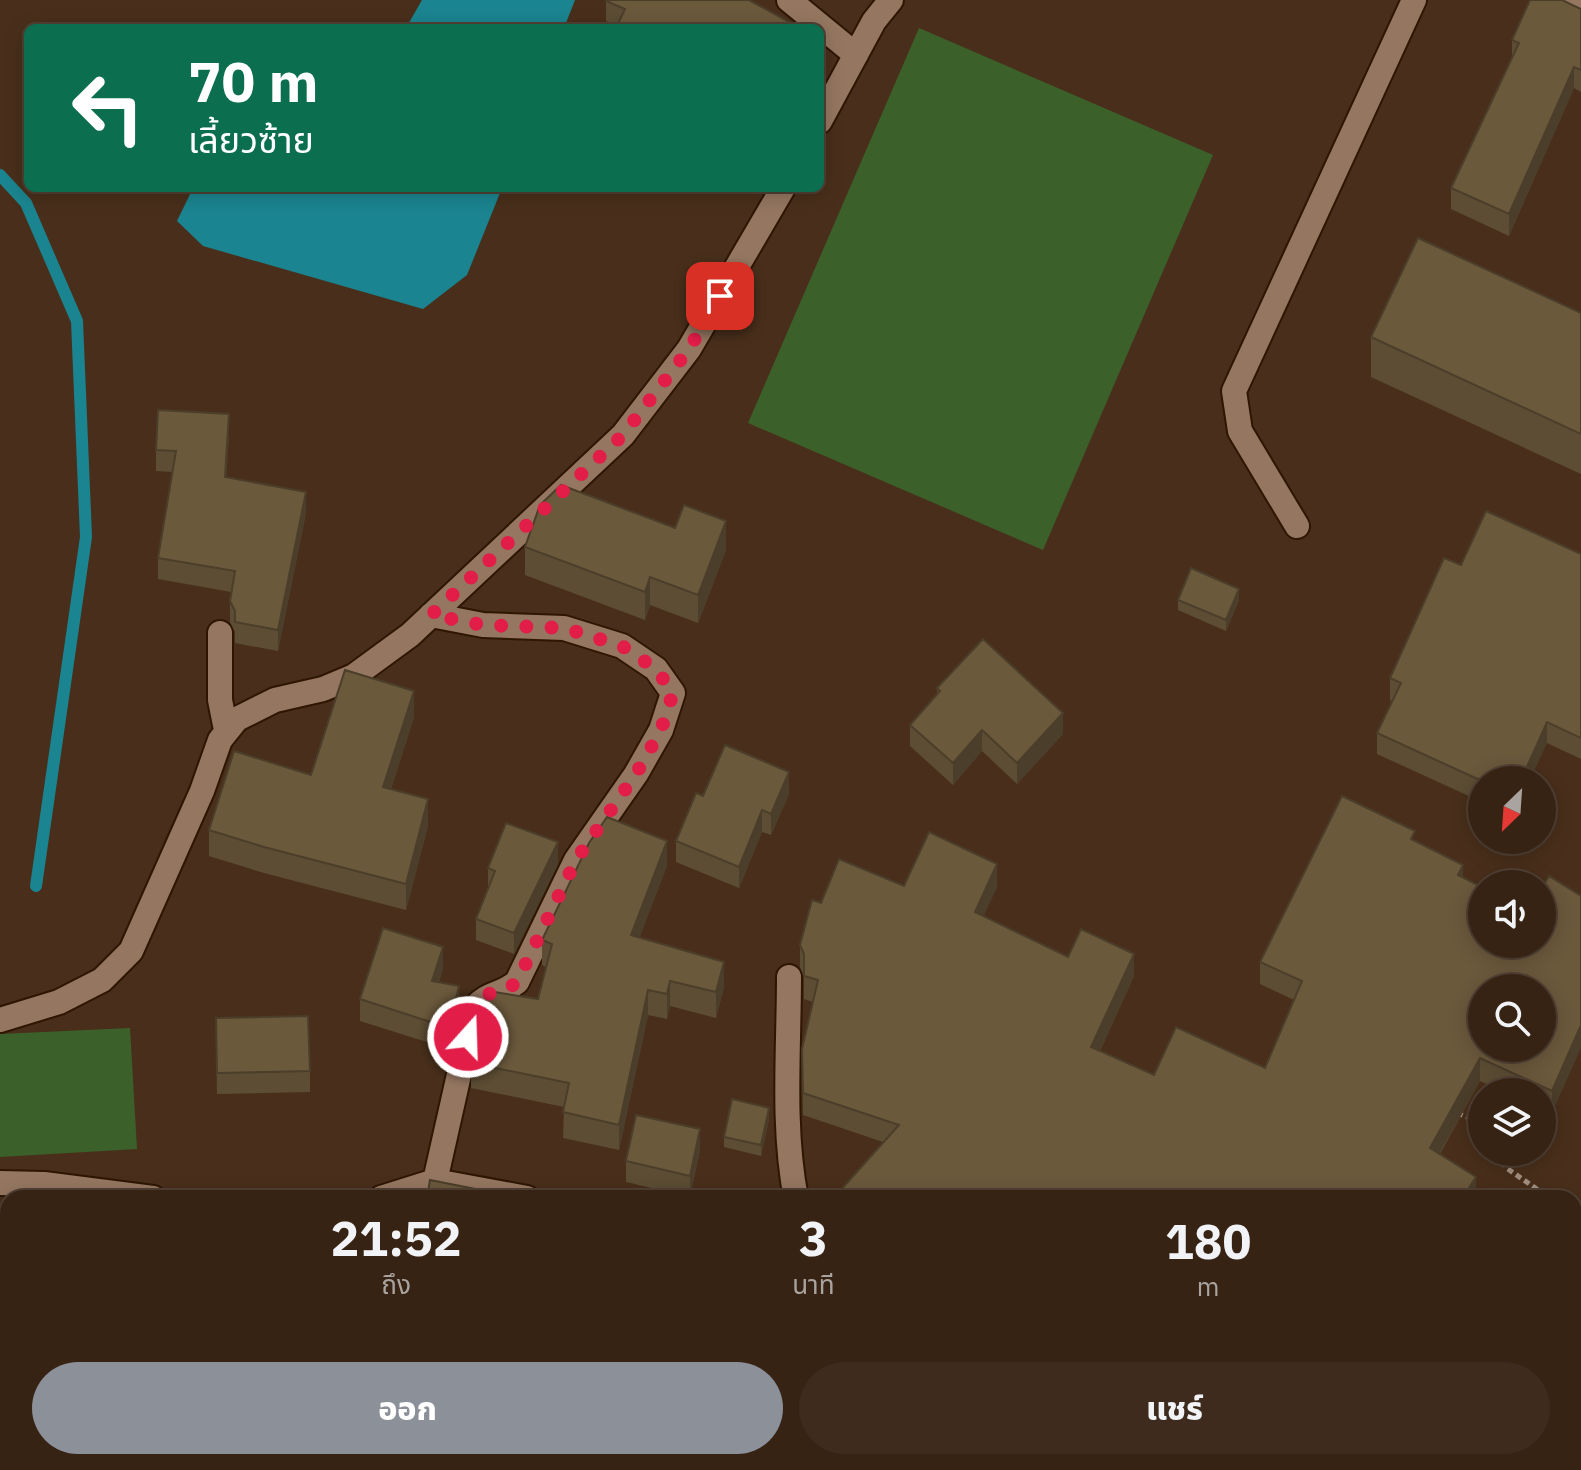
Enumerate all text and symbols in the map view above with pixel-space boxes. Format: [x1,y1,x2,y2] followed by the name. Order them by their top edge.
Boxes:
[188,45,318,117] text: 70 m
[56,56,160,160] icon: left
[188,116,314,163] text: เลี้ยวซ้าย
[686,262,754,330] pin
[698,274,742,318] icon: arrive
[1468,766,1556,854] north arrow
[1468,766,1556,1166] map controls
[1468,870,1556,958] button: sound
[1468,974,1556,1062] button: search
[426,995,510,1079] position arrow
[1468,1078,1556,1166] button: layers
[331,1207,462,1269] text: 21:52
[799,1207,828,1269] text: 3
[1165,1210,1251,1272] text: 180
[381,1267,411,1301] text: ถึง
[792,1267,834,1301] text: นาที
[1197,1269,1220,1303] text: m
[32,1362,783,1454] button: ออก
[799,1362,1550,1454] button: แชร์

